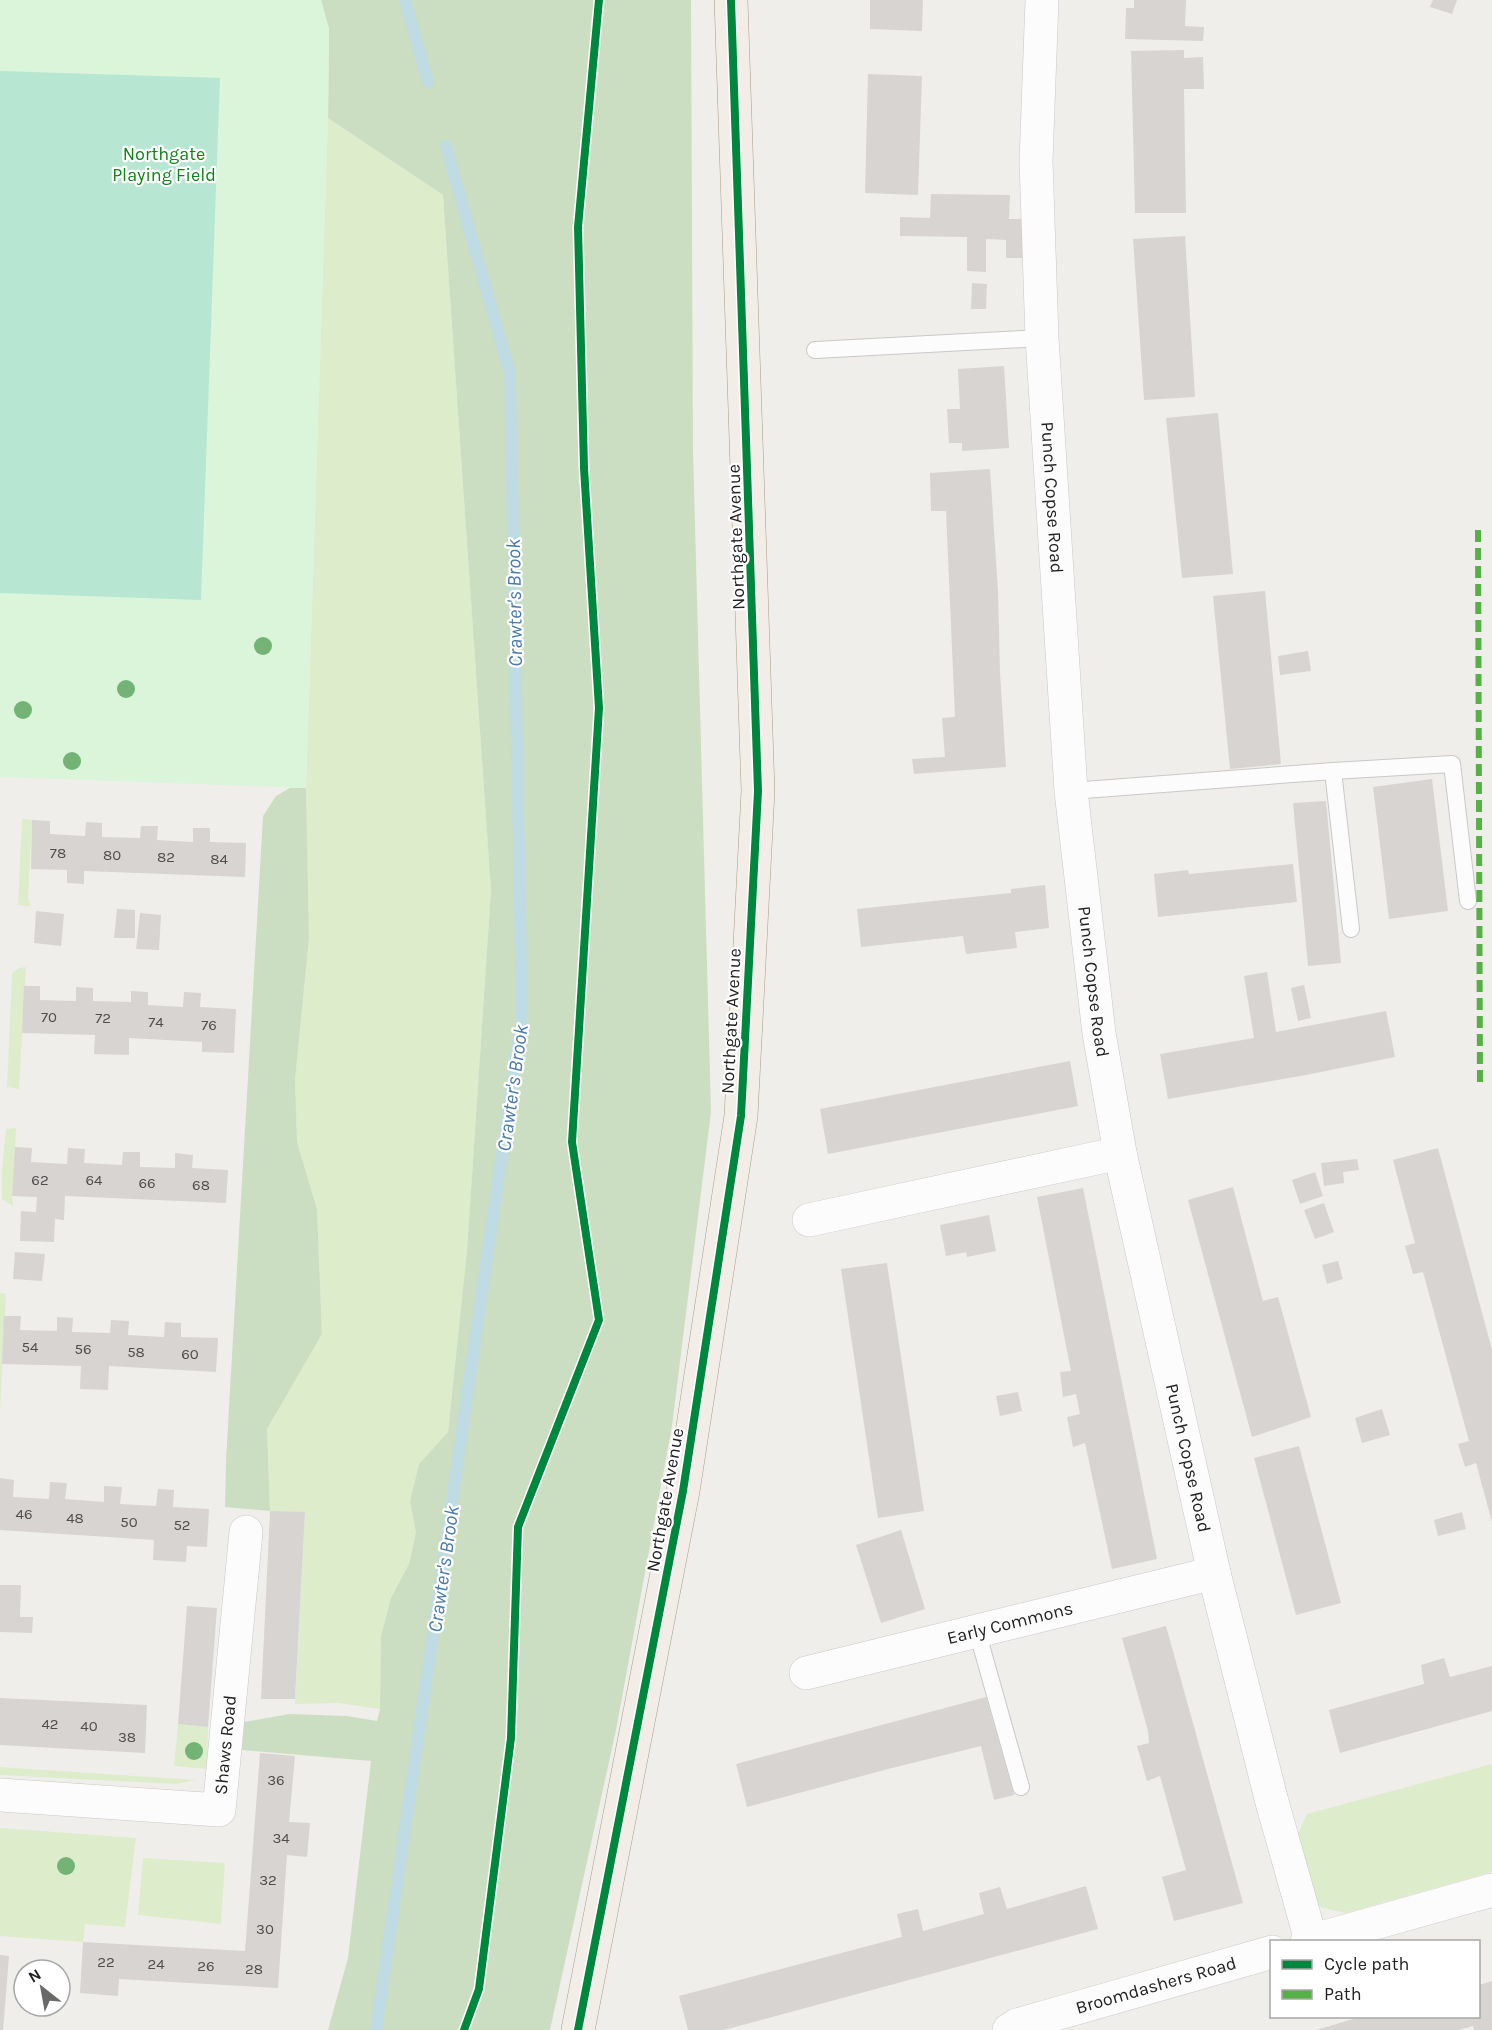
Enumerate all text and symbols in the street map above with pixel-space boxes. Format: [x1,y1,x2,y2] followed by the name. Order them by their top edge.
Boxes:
[112,143,216,186] park label: Northgate Playing Field
[1036,421,1068,574] street label: Punch Copse Road
[722,464,750,610] street label: Northgate Avenue
[502,538,527,667] water label: Crawter's Brook
[50,844,66,862] house number: 78
[103,846,121,864] house number: 80
[157,848,175,866] house number: 82
[210,850,228,868] house number: 84
[1073,905,1114,1059] street label: Punch Copse Road
[716,948,746,1094] street label: Northgate Avenue
[41,1008,57,1026] house number: 70
[95,1009,111,1027] house number: 72
[148,1013,164,1031] house number: 74
[201,1016,217,1034] house number: 76
[492,1022,533,1153] water label: Crawter's Brook
[31,1171,49,1189] house number: 62
[86,1171,103,1189] house number: 64
[138,1174,156,1192] house number: 66
[192,1176,210,1194] house number: 68
[22,1338,39,1356] house number: 54
[74,1340,92,1358] house number: 56
[127,1343,145,1361] house number: 58
[181,1345,199,1363] house number: 60
[1161,1381,1216,1534] street label: Punch Copse Road
[642,1426,688,1574] street label: Northgate Avenue
[423,1503,464,1634] water label: Crawter's Brook
[16,1505,32,1523] house number: 46
[66,1509,84,1527] house number: 48
[120,1513,138,1531] house number: 50
[173,1516,191,1534] house number: 52
[945,1597,1075,1649] street label: Early Commons
[210,1694,241,1796] street label: Shaws Road
[41,1715,59,1733] house number: 42
[80,1717,98,1735] house number: 40
[118,1728,136,1746] house number: 38
[267,1771,285,1789] house number: 36
[272,1829,290,1847] house number: 34
[259,1871,277,1889] house number: 32
[256,1920,274,1938] house number: 30
[1270,1940,1480,2018] legend
[1073,1952,1239,2019] street label: Broomdashers Road
[97,1953,115,1971] house number: 22
[1324,1953,1409,1975] text: Cycle path
[147,1955,165,1973] house number: 24
[197,1957,215,1975] house number: 26
[12,1958,72,2018] north arrow
[245,1960,263,1978] house number: 28
[25,1964,44,1987] text: N
[1324,1983,1362,2005] text: Path

